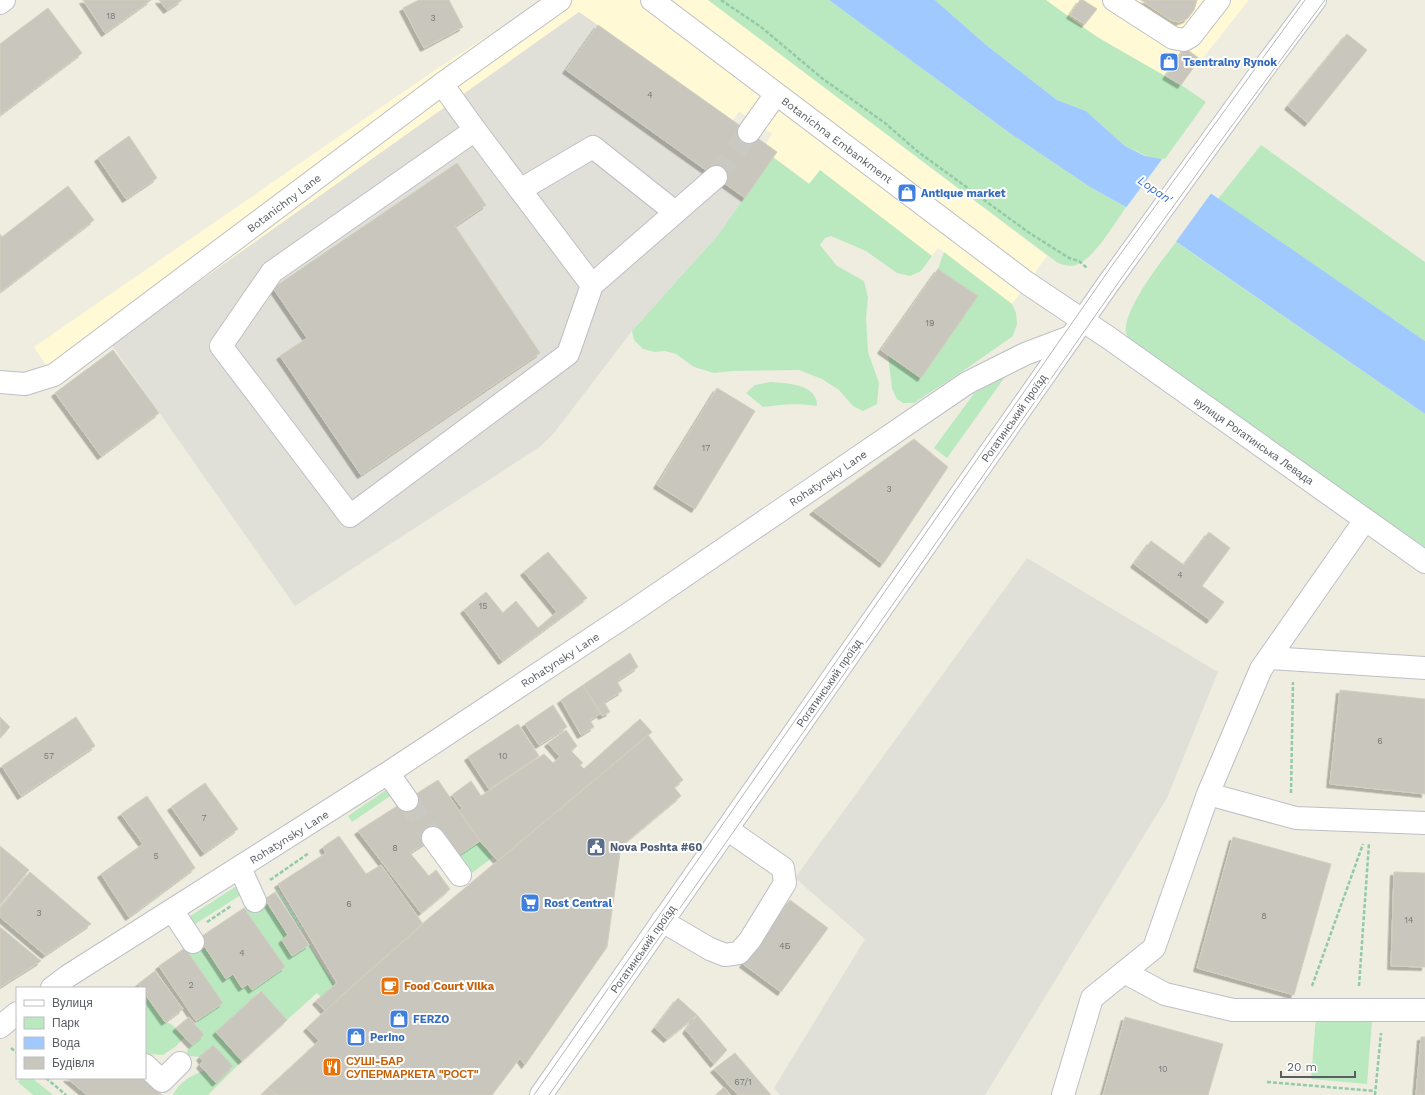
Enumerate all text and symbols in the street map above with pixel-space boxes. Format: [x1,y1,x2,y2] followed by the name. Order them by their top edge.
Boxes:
[106,11,116,21] house number: 18
[430,13,436,23] house number: 3
[1158,51,1180,73] shop icon: Tsentralny Rynok
[1183,56,1277,69] place label: Tsentralny Rynok
[647,90,653,100] house number: 4
[779,94,895,187] street label: Botanichna Embankment
[245,171,324,235] street label: Botanichny Lane
[1135,173,1176,207] water label: Lopan'
[896,182,918,204] shop icon: Antique market
[921,187,1006,200] place label: Antique market
[925,318,935,328] house number: 19
[979,371,1050,465] street label: Рогатинський проїзд
[1191,395,1317,488] street label: вулиця Рогатинська Левада
[702,443,710,453] house number: 17
[787,448,870,509] street label: Rohatynsky Lane
[886,484,892,494] house number: 3
[1177,570,1183,580] house number: 4
[479,601,487,611] house number: 15
[519,630,602,691] street label: Rohatynsky Lane
[794,636,865,730] street label: Рогатинський проїзд
[1377,736,1383,746] house number: 6
[44,751,54,761] house number: 57
[498,751,508,761] house number: 10
[247,808,331,867] street label: Rohatynsky Lane
[201,813,207,823] house number: 7
[585,836,607,858] public building icon: Nova Poshta #60
[610,841,702,854] place label: Nova Poshta #60
[392,843,398,853] house number: 8
[153,851,159,861] house number: 5
[519,892,541,914] supermarket icon: Rost Central
[544,897,612,910] place label: Rost Central
[346,899,352,909] house number: 6
[608,902,679,996] street label: Рогатинський проїзд
[36,908,42,918] house number: 3
[1261,911,1267,921] house number: 8
[1404,915,1414,925] house number: 14
[779,941,791,951] house number: 4Б
[239,948,245,958] house number: 4
[379,975,401,997] cafe icon: Food Court Vilka
[188,980,194,990] house number: 2
[404,980,495,993] place label: Food Court Vilka
[16,987,146,1079] legend
[52,996,93,1010] text: Вулиця
[388,1008,410,1030] shop icon: FERZO
[413,1013,449,1026] place label: FERZO
[52,1016,80,1030] text: Парк
[345,1026,367,1048] shop icon: Perino
[370,1031,405,1044] place label: Perino
[52,1036,80,1050] text: Вода
[1281,1053,1355,1079] scale bar
[346,1055,479,1081] place label: СУШІ-БАР СУПЕРМАРКЕТА "РОСТ"
[52,1056,94,1070] text: Будівля
[321,1056,343,1078] restaurant icon: СУШІ-БАР СУПЕРМАРКЕТА "РОСТ"
[1287,1060,1317,1074] text: 20 m
[1158,1064,1168,1074] house number: 10
[734,1077,752,1087] house number: 67/1

